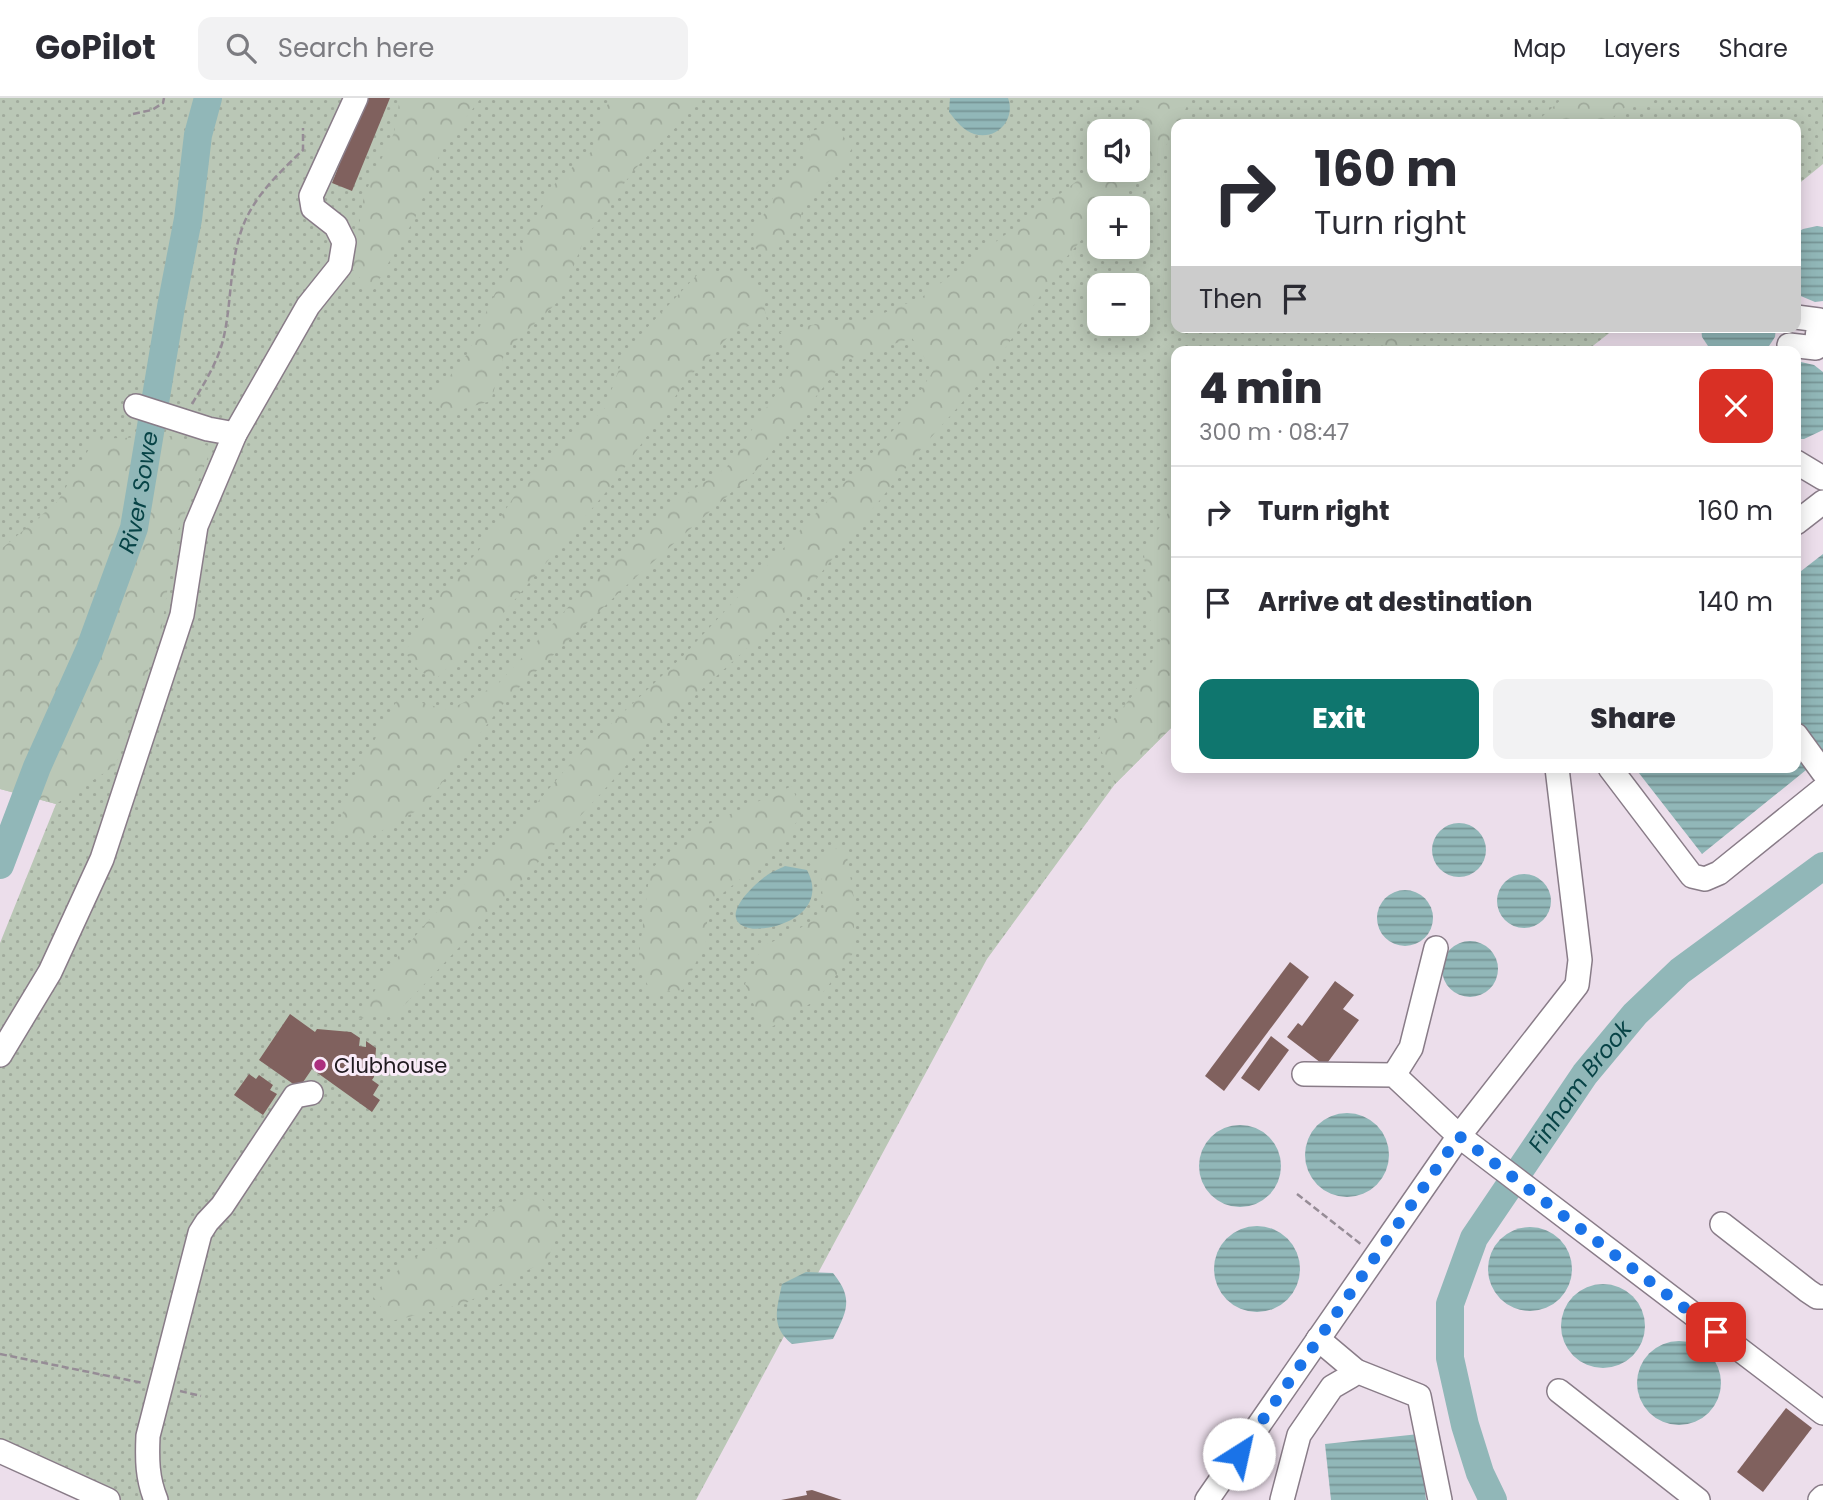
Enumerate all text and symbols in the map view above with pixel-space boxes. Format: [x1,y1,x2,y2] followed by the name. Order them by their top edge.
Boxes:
[198,17,688,80] search box
[35,24,156,71] text: GoPilot
[222,29,260,67] icon: search
[278,30,434,66] text: Search here
[1513,32,1566,65] text: Map
[1604,32,1680,65] text: Layers
[1718,32,1788,65] text: Share
[1087,119,1150,336] map controls
[1087,119,1150,182] button: sound
[1314,135,1458,203] text: 160 m
[1199,147,1290,238] icon: right
[1087,196,1150,259] button: +
[1314,200,1466,245] text: Turn right
[1087,273,1150,336] button: −
[1276,280,1314,318] icon: arrive
[1199,281,1262,317] text: Then
[1199,359,1323,418] text: 4 min
[1699,369,1773,443] button: close
[1199,416,1349,448] text: 300 m · 08:47
[110,429,166,558] water label: River Sowe
[1199,493,1237,531] icon: right
[1258,493,1390,529] text: Turn right
[1698,493,1773,529] text: 160 m
[1199,584,1237,622] icon: arrive
[1258,584,1533,620] text: Arrive at destination
[1698,584,1773,620] text: 140 m
[1199,679,1479,759] button: Exit
[1493,679,1773,759] button: Share
[1520,1013,1640,1159] water label: Finham Brook
[334,1051,447,1080] place label: Clubhouse
[312,1057,328,1073] marker: Clubhouse
[1686,1302,1746,1362] pin
[1697,1313,1735,1351] icon: arrive
[1202,1417,1276,1491] position arrow

